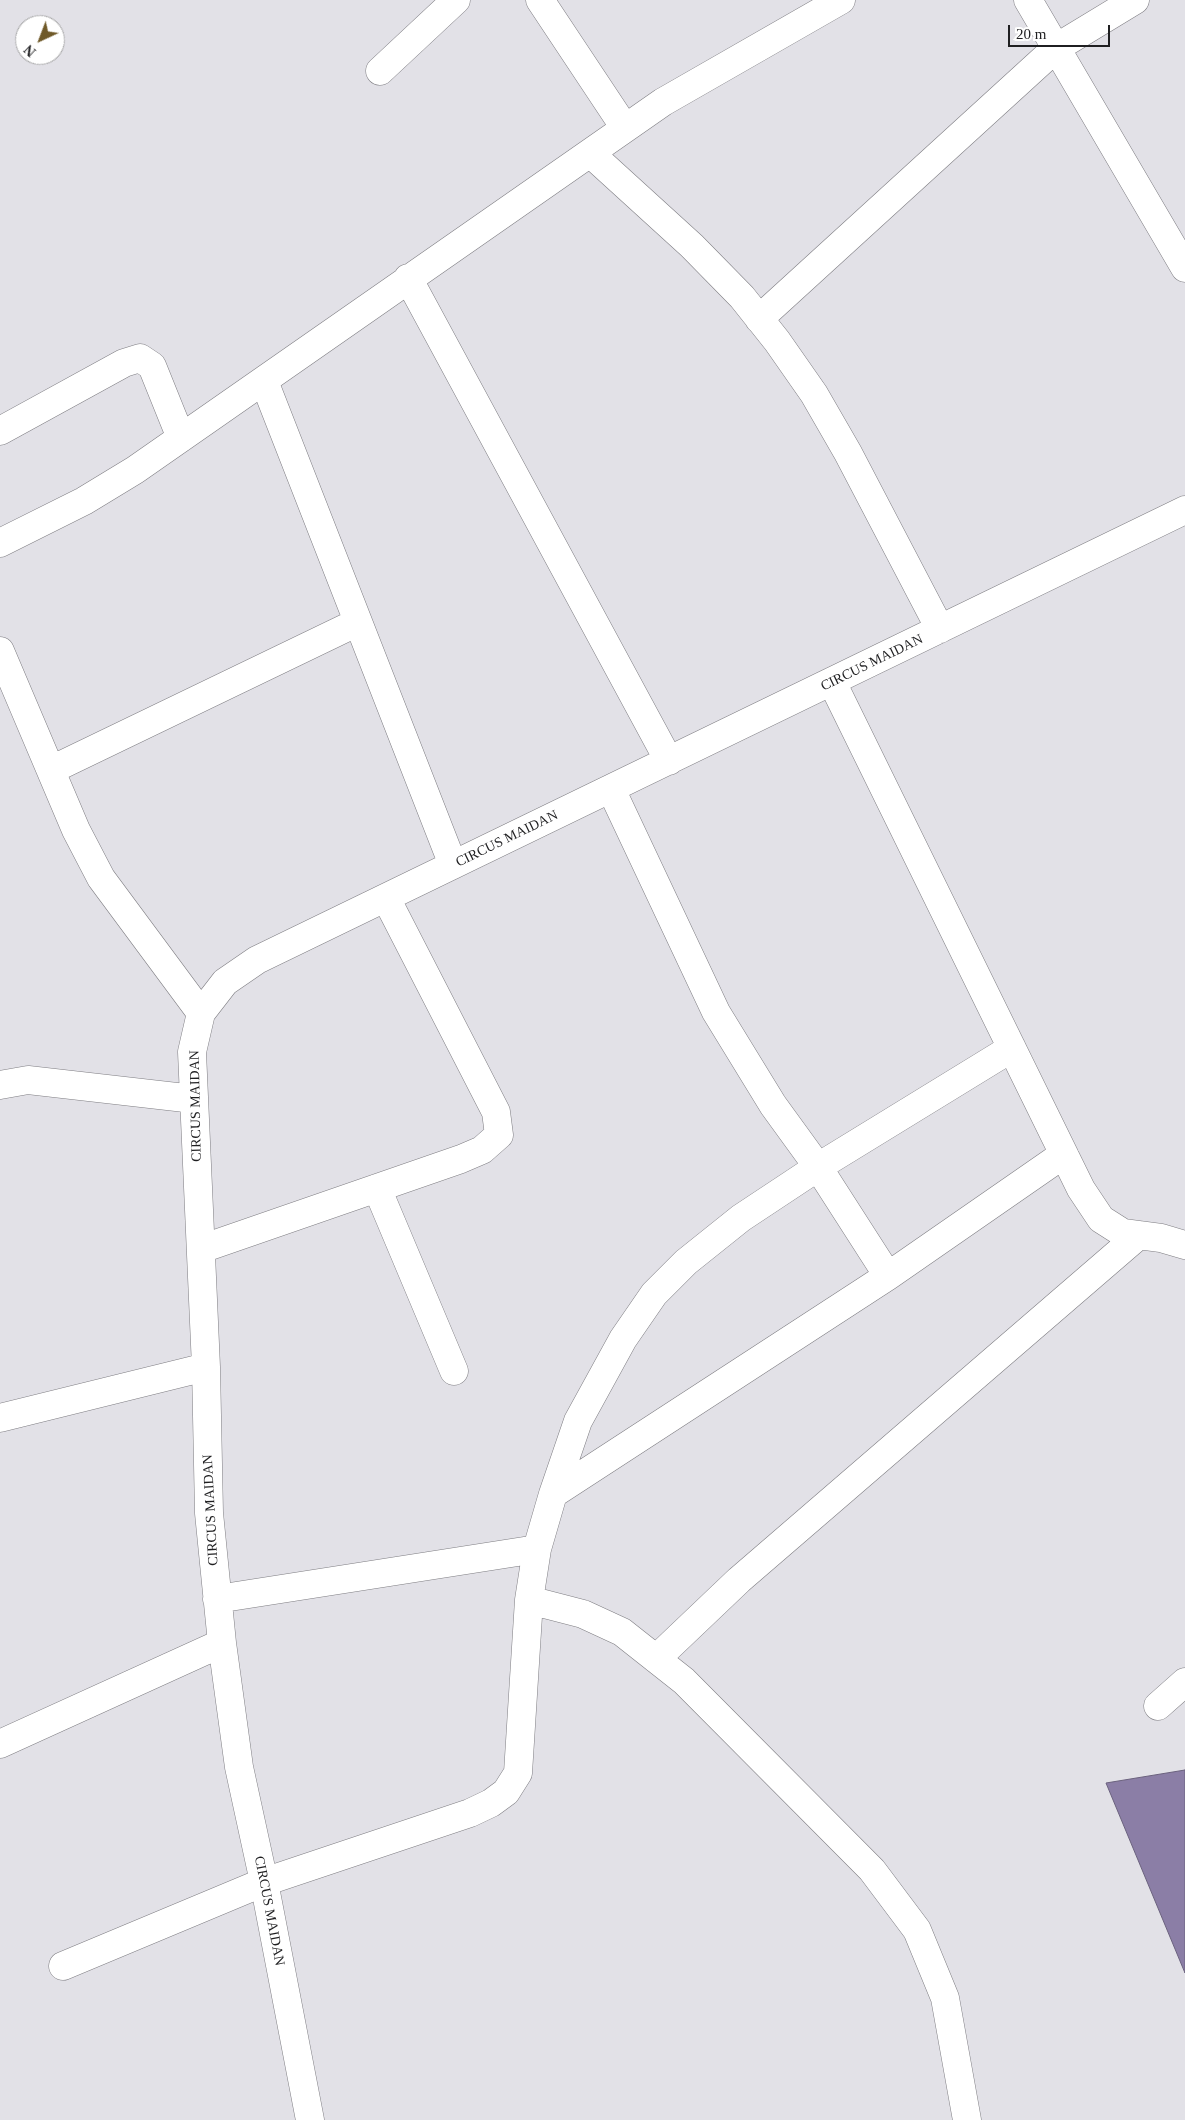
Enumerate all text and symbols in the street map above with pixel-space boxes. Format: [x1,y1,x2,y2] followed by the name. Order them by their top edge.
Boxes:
[15,15,65,65] north arrow
[1010,15,1112,47] scale bar
[1016,26,1046,42] text: 20 m
[21,42,39,60] text: N
[818,631,926,695] street label: CIRCUS MAIDAN
[453,807,561,871] street label: CIRCUS MAIDAN
[187,1050,205,1162] street label: CIRCUS MAIDAN
[200,1454,222,1566] street label: CIRCUS MAIDAN
[250,1855,288,1967] street label: CIRCUS MAIDAN

